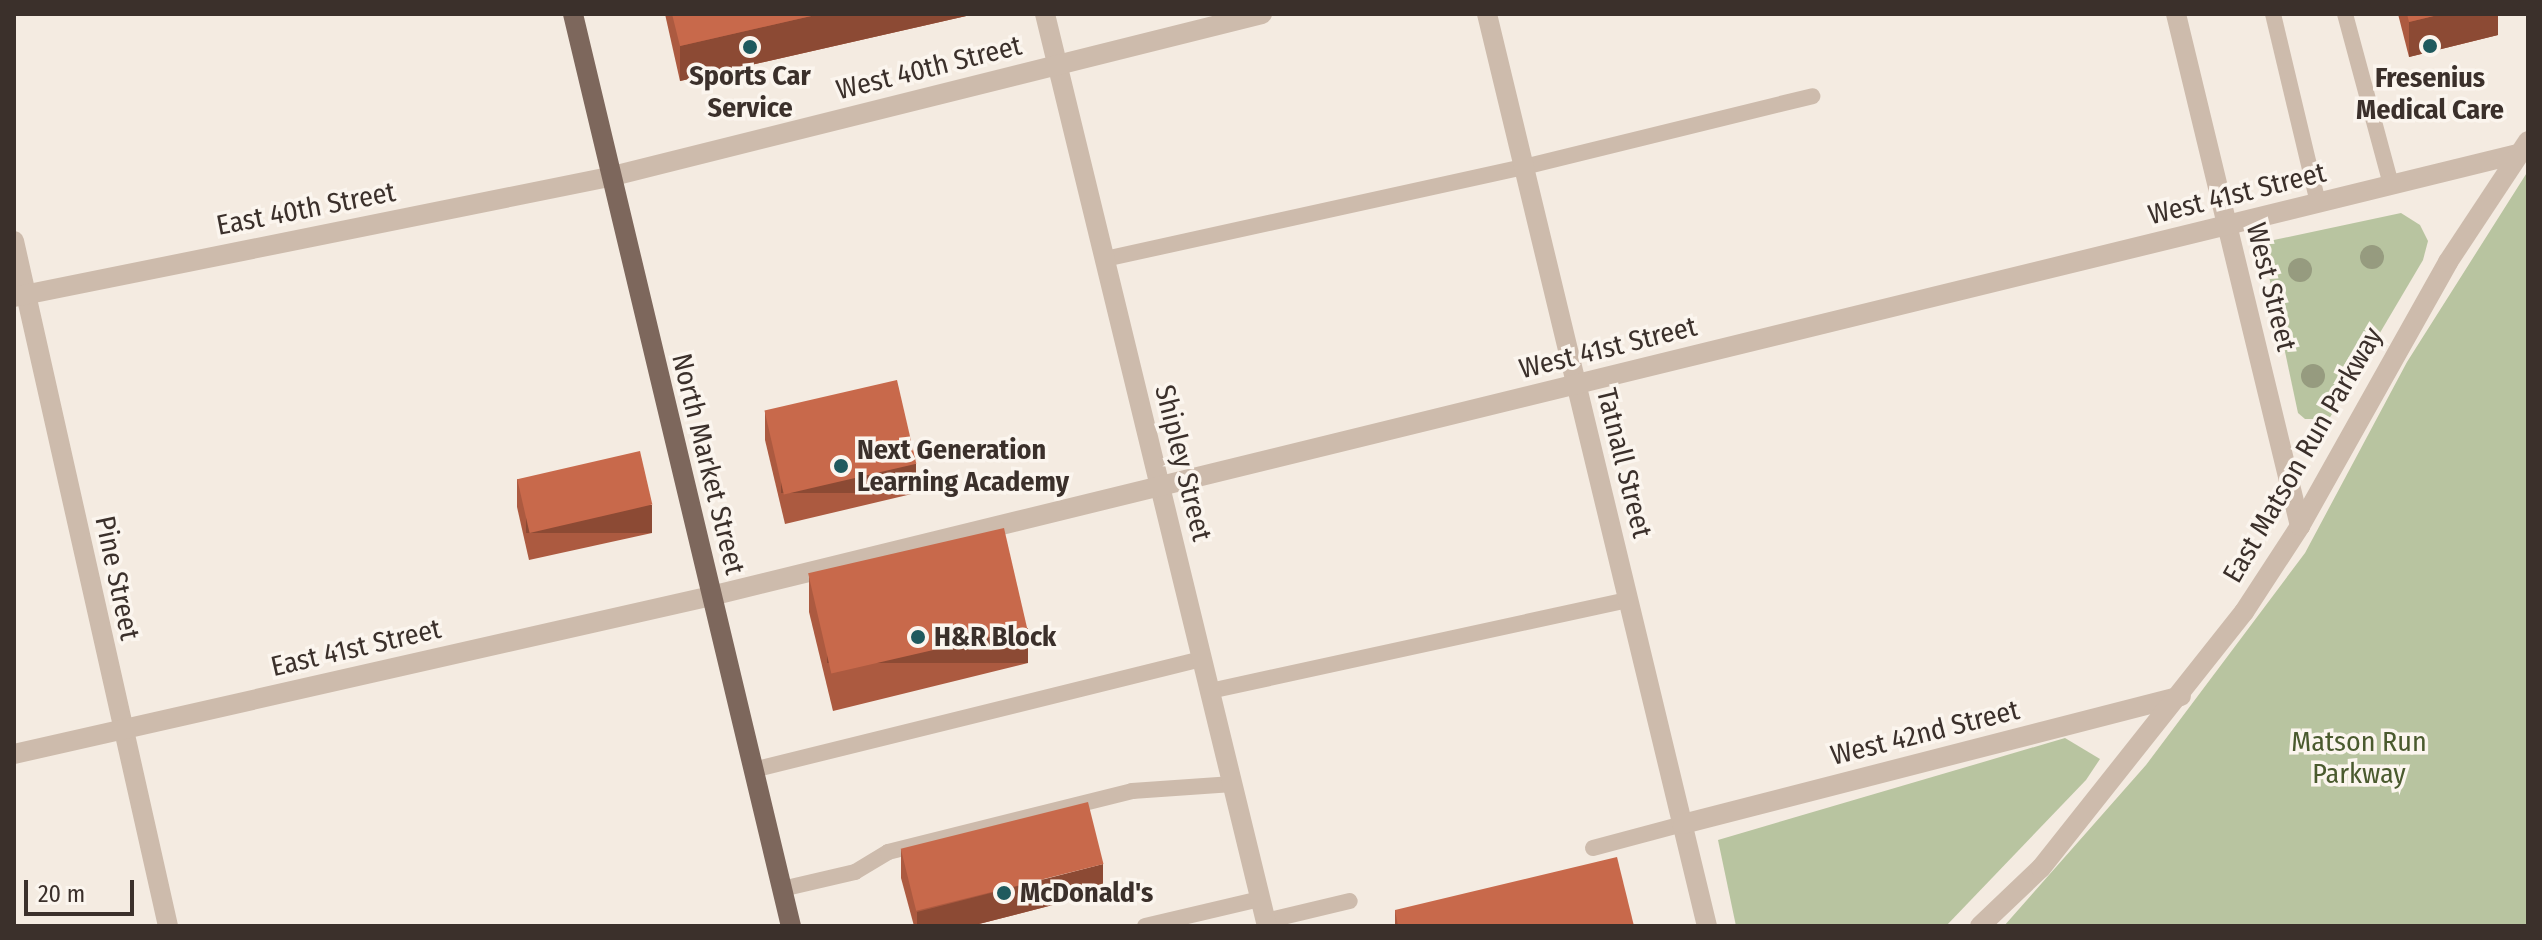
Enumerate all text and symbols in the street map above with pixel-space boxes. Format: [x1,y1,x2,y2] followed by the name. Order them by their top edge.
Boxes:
[833,29,1025,107] street label: West 40th Street
[2419,35,2441,57] marker: Fresenius Medical Care
[741,38,759,56] marker: Sports Car Service
[689,59,811,125] place label: Sports Car Service
[2356,61,2504,127] place label: Fresenius Medical Care
[2145,156,2329,232] street label: West 41st Street
[214,175,398,243] street label: East 40th Street
[2239,219,2303,355] street label: West Street
[1516,310,1700,386] street label: West 41st Street
[2216,321,2390,589] street label: East Matson Run Parkway
[664,350,752,578] street label: North Market Street
[1147,382,1219,544] street label: Shipley Street
[1589,385,1659,541] street label: Tatnall Street
[857,433,1069,499] place label: Next Generation Learning Academy
[832,457,850,475] marker: Next Generation Learning Academy
[87,513,147,643] street label: Pine Street
[268,612,444,684] street label: East 41st Street
[934,620,1056,654] place label: H&R Block
[909,628,927,646] marker: H&R Block
[1827,693,2023,773] street label: West 42nd Street
[2291,725,2427,791] park label: Matson Run Parkway
[28,864,138,914] scale bar
[1020,876,1153,910] place label: McDonald's
[38,880,85,908] text: 20 m
[995,884,1013,902] marker: McDonald's

